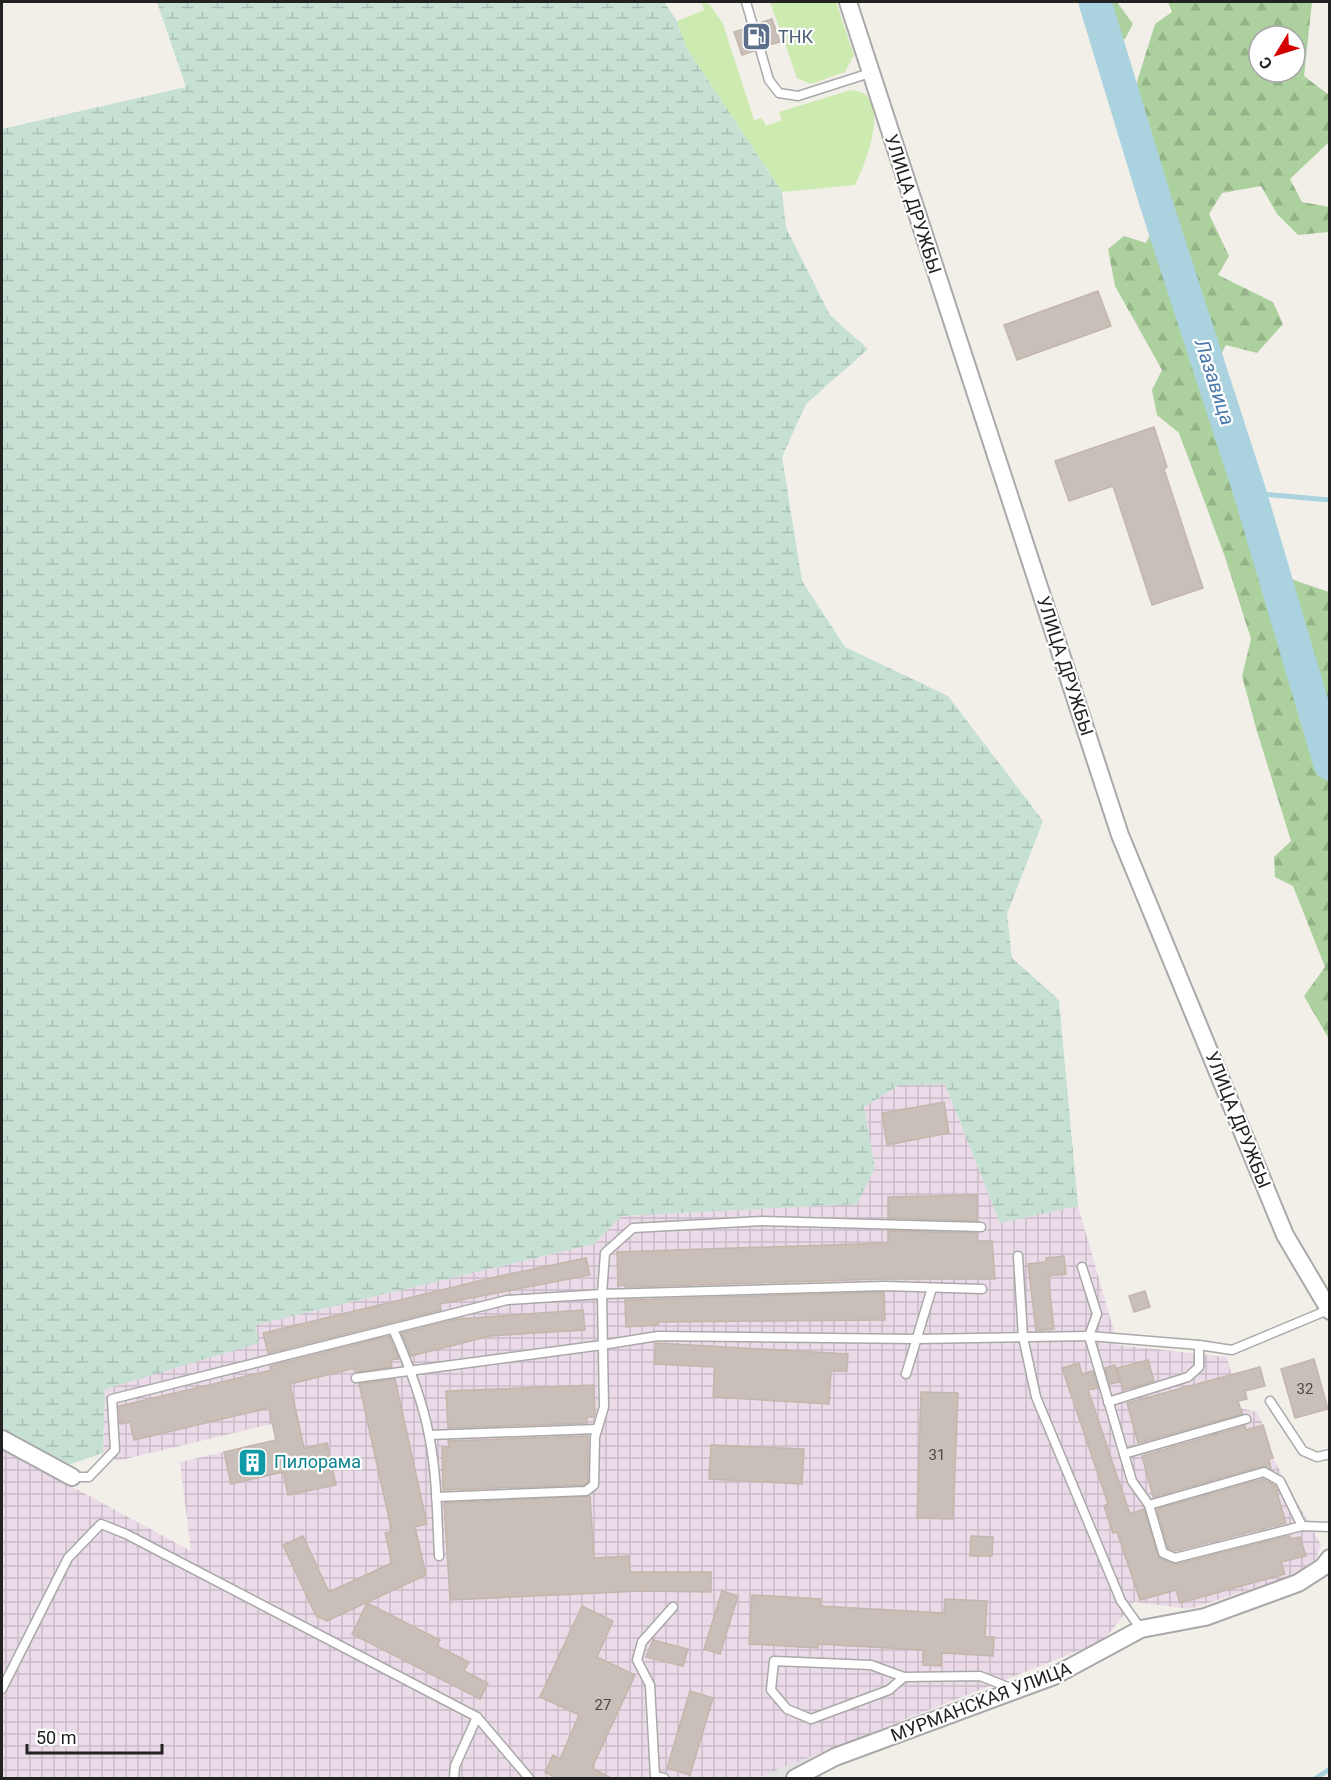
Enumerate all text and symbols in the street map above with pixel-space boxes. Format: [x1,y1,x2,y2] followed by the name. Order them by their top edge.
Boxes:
[741,21,773,53] fuel station icon: ТНК
[1247,24,1307,84] north arrow
[778,26,814,47] place label: ТНК
[1255,53,1276,73] text: С
[881,131,946,276] street label: УЛИЦА ДРУЖБЫ
[1190,335,1240,428] water label: Лазавица
[1033,593,1098,738] street label: УЛИЦА ДРУЖБЫ
[1201,1048,1275,1191] street label: УЛИЦА ДРУЖБЫ
[1297,1380,1313,1398] house number: 32
[237,1446,269,1478] building icon: Пилорама
[929,1446,945,1464] house number: 31
[274,1451,361,1472] place label: Пилорама
[888,1657,1074,1746] street label: МУРМАНСКАЯ УЛИЦА
[595,1696,611,1714] house number: 27
[27,1717,162,1755] scale bar
[36,1727,76,1748] text: 50 m

